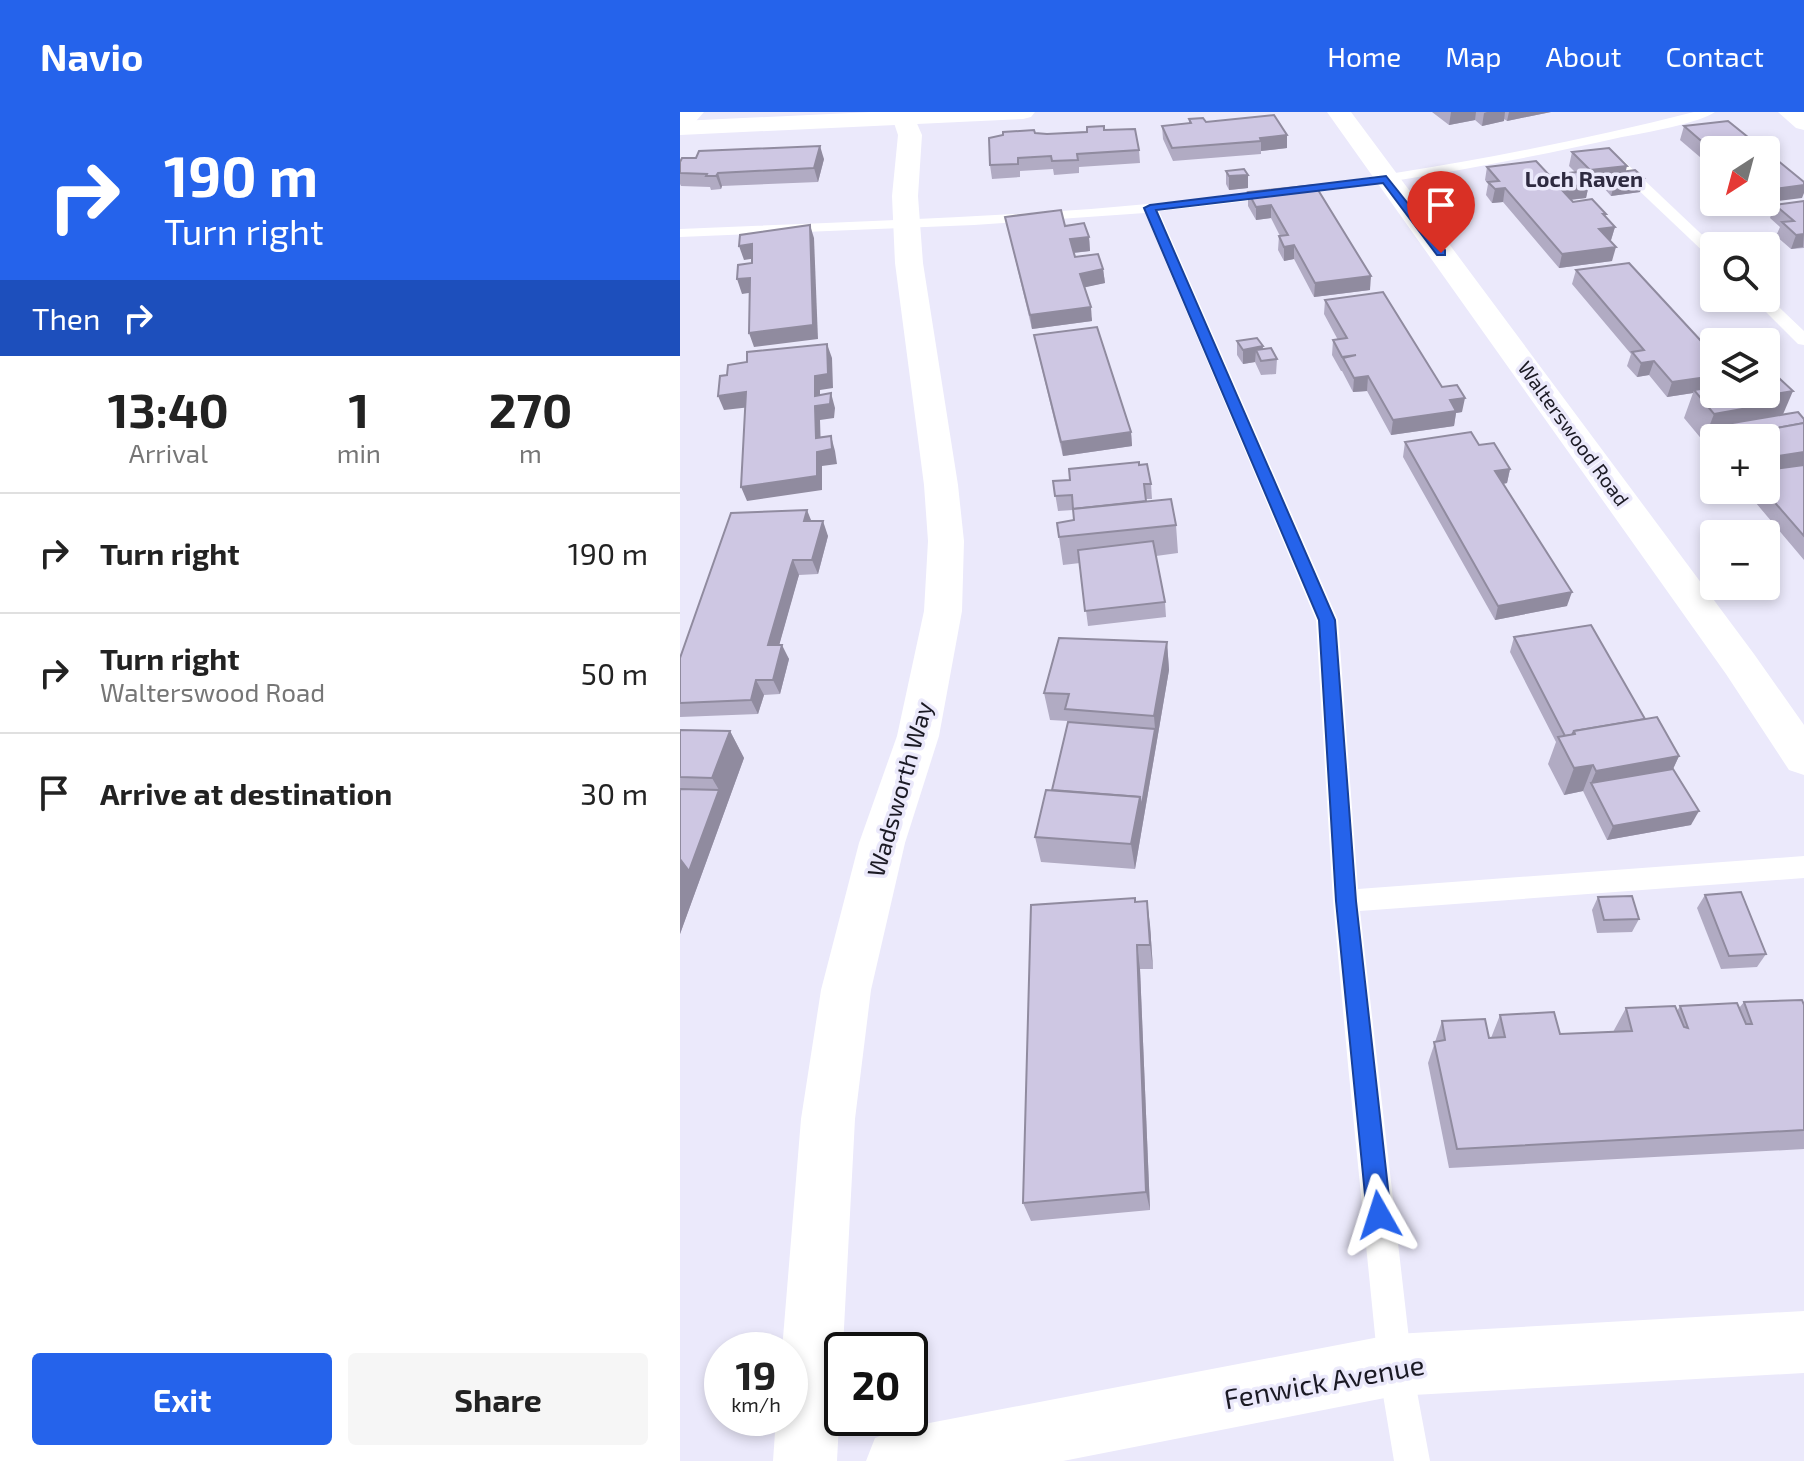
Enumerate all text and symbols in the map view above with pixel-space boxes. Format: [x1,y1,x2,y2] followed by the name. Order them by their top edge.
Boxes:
[40,33,143,79] text: Navio
[1327,39,1401,73] text: Home
[1445,39,1502,73] text: Map
[1546,39,1621,73] text: About
[1665,39,1764,73] text: Contact
[1700,136,1780,216] north arrow
[1700,136,1780,600] map controls
[164,141,318,208] text: 190 m
[32,144,136,248] icon: right
[1525,165,1643,191] district label: Loch Raven
[1407,171,1475,253] pin
[1419,183,1463,227] icon: arrive
[164,209,324,252] text: Turn right
[1700,232,1780,312] button: search
[116,296,160,340] icon: right
[32,300,100,336] text: Then
[1700,328,1780,408] button: layers
[1513,356,1635,510] street label: Walterswood Road
[108,380,229,438] text: 13:40
[348,380,369,438] text: 1
[489,380,572,438] text: 270
[1700,424,1780,504] button: +
[129,437,208,468] text: Arrival
[337,437,381,468] text: min
[519,437,542,468] text: m
[1700,520,1780,600] button: −
[32,531,76,575] icon: right
[100,535,240,571] text: Turn right
[568,535,648,571] text: 190 m
[100,640,240,676] text: Turn right
[32,651,76,695] icon: right
[581,655,648,691] text: 50 m
[100,676,325,707] text: Walterswood Road
[860,698,938,880] street label: Wadsworth Way
[32,771,76,815] icon: arrive
[100,775,392,811] text: Arrive at destination
[580,775,648,811] text: 30 m
[1337,1173,1421,1257] position arrow
[824,1332,928,1436] speed limit sign: 20
[1221,1347,1427,1415] street label: Fenwick Avenue
[736,1350,776,1398] text: 19
[32,1353,332,1445] button: Exit
[348,1353,648,1445] button: Share
[731,1392,781,1416] text: km/h

